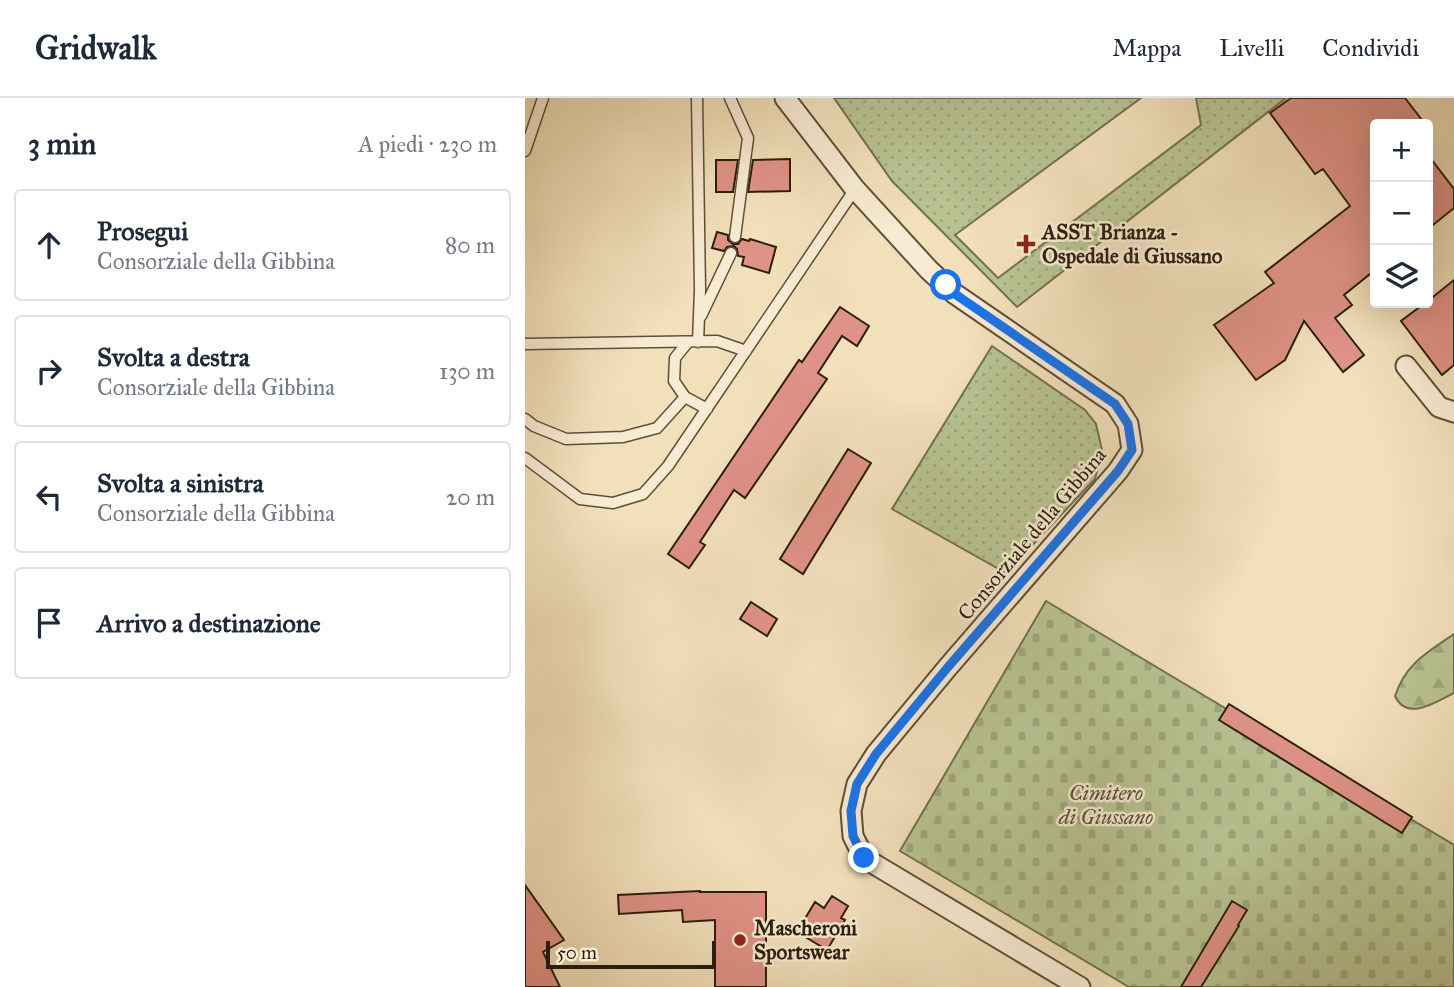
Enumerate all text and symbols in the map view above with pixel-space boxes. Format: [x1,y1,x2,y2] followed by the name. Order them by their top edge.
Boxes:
[35,28,157,68] text: Gridwalk
[1112,33,1181,63] text: Mappa
[1219,33,1284,63] text: Livelli
[1322,33,1419,63] text: Condividi
[1370,119,1433,308] map controls
[1370,119,1433,182] button: +
[28,126,96,162] text: 3 min
[358,130,497,158] text: A piedi · 230 m
[1370,182,1433,245] button: −
[97,215,188,247] text: Prosegui
[1040,219,1223,269] place label: ASST Brianza - Ospedale di Giussano
[30,226,68,264] icon: ahead
[445,231,495,259] text: 80 m
[1016,234,1036,254] marker: ASST Brianza - Ospedale di Giussano
[1370,245,1433,308] button: layers
[97,247,335,275] text: Consorziale della Gibbina
[930,269,961,300] route start
[97,341,250,373] text: Svolta a destra
[30,352,68,390] icon: right
[439,357,495,385] text: 130 m
[97,373,335,401] text: Consorziale della Gibbina
[952,442,1112,626] street label: Consorziale della Gibbina
[97,467,264,499] text: Svolta a sinistra
[30,478,68,516] icon: left
[446,483,495,511] text: 20 m
[97,499,335,527] text: Consorziale della Gibbina
[30,604,68,642] icon: arrive
[97,607,321,639] text: Arrivo a destinazione
[1058,780,1153,830] park label: Cimitero di Giussano
[848,842,879,873] route end
[754,915,857,965] place label: Mascheroni Sportswear
[732,932,748,948] marker: Mascheroni Sportswear
[546,938,716,970] scale bar
[557,941,597,964] text: 50 m

